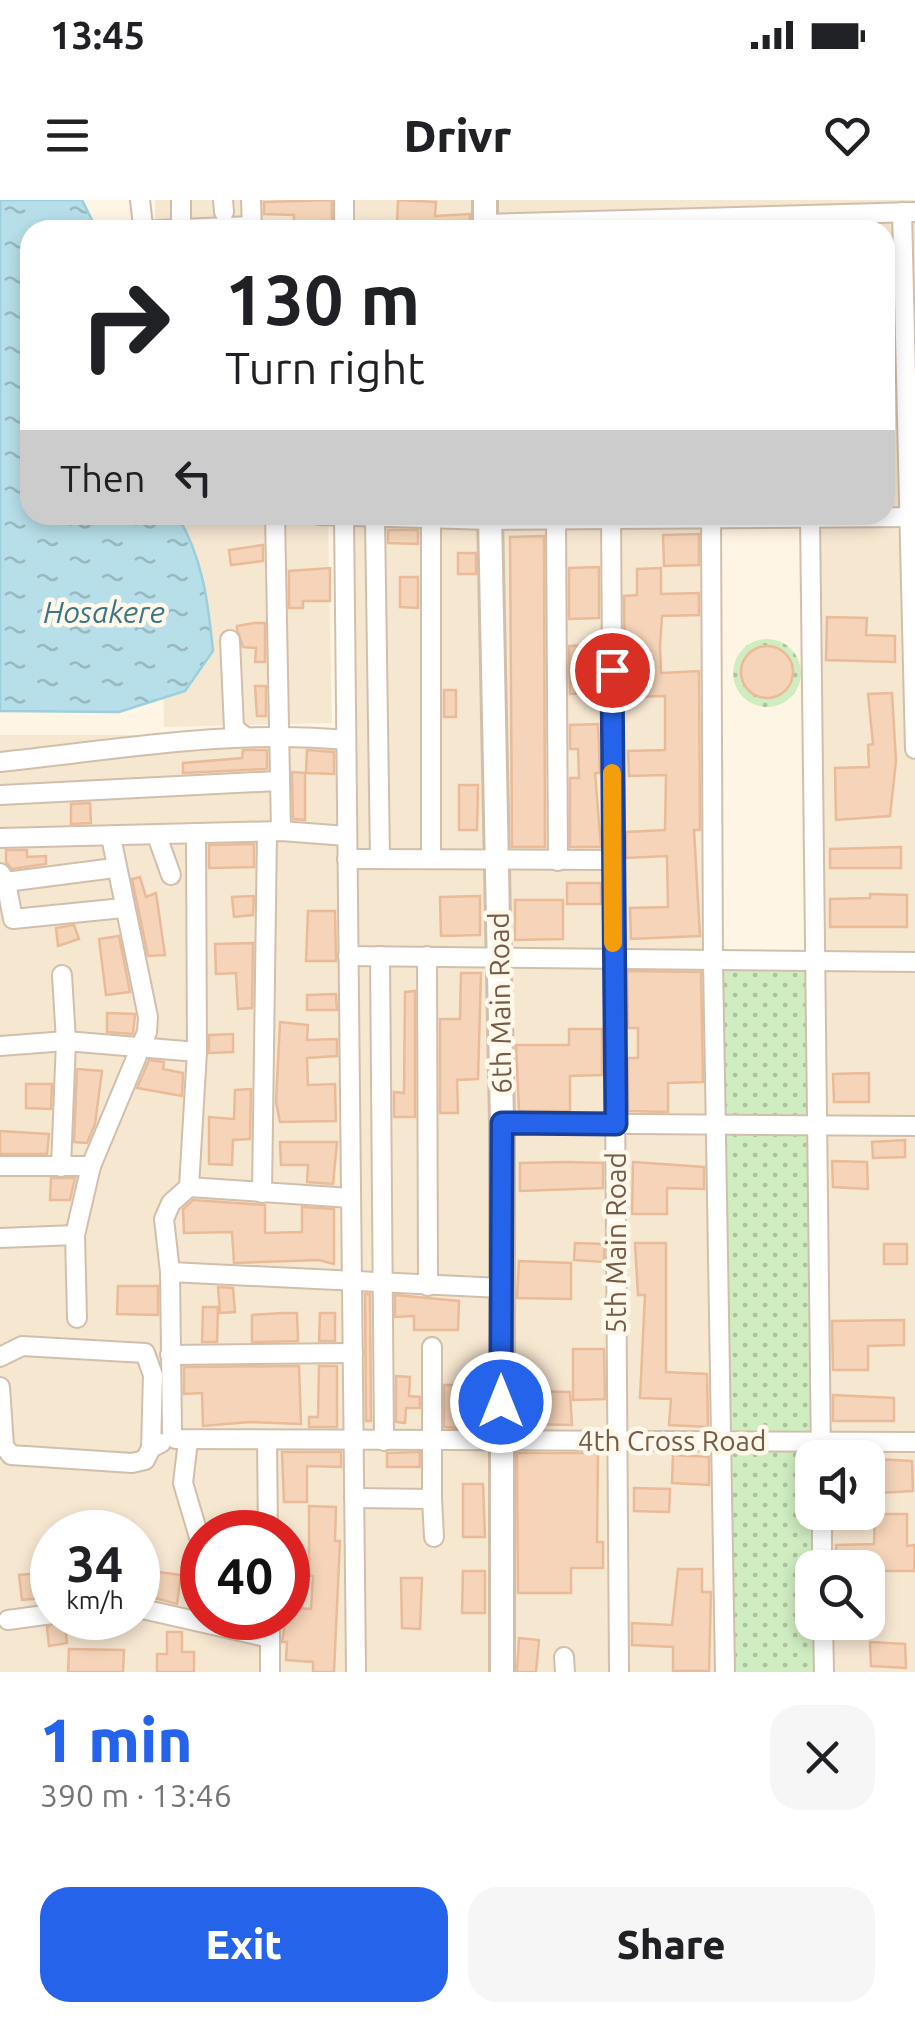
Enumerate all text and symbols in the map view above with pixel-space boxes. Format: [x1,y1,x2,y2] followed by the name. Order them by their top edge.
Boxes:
[50,14,145,56] text: 13:45
[40,108,95,163] icon: menu
[820,108,875,163] icon: heart
[403,110,512,161] text: Drivr
[60,260,190,390] icon: right
[225,260,420,338] text: 130 m
[225,342,425,393] text: Turn right
[166,450,221,505] icon: left
[60,457,146,499] text: Then
[43,595,165,629] water label: Hosakere
[570,628,655,713] pin
[585,643,640,698] icon: arrive
[482,912,517,1094] street label: 6th Main Road
[600,1152,631,1334] street label: 5th Main Road
[449,1350,553,1454] position arrow
[578,1425,766,1456] street label: 4th Cross Road
[795,1440,885,1640] map controls
[795,1440,885,1530] button: sound
[180,1510,310,1640] speed limit sign: 40
[67,1535,123,1591] text: 34
[795,1550,885,1640] button: search
[66,1586,124,1614] text: km/h
[770,1705,875,1810] button: close
[40,1706,193,1773] text: 1 min
[40,1777,232,1813] text: 390 m · 13:46
[40,1887,448,2002] button: Exit
[468,1887,875,2002] button: Share

